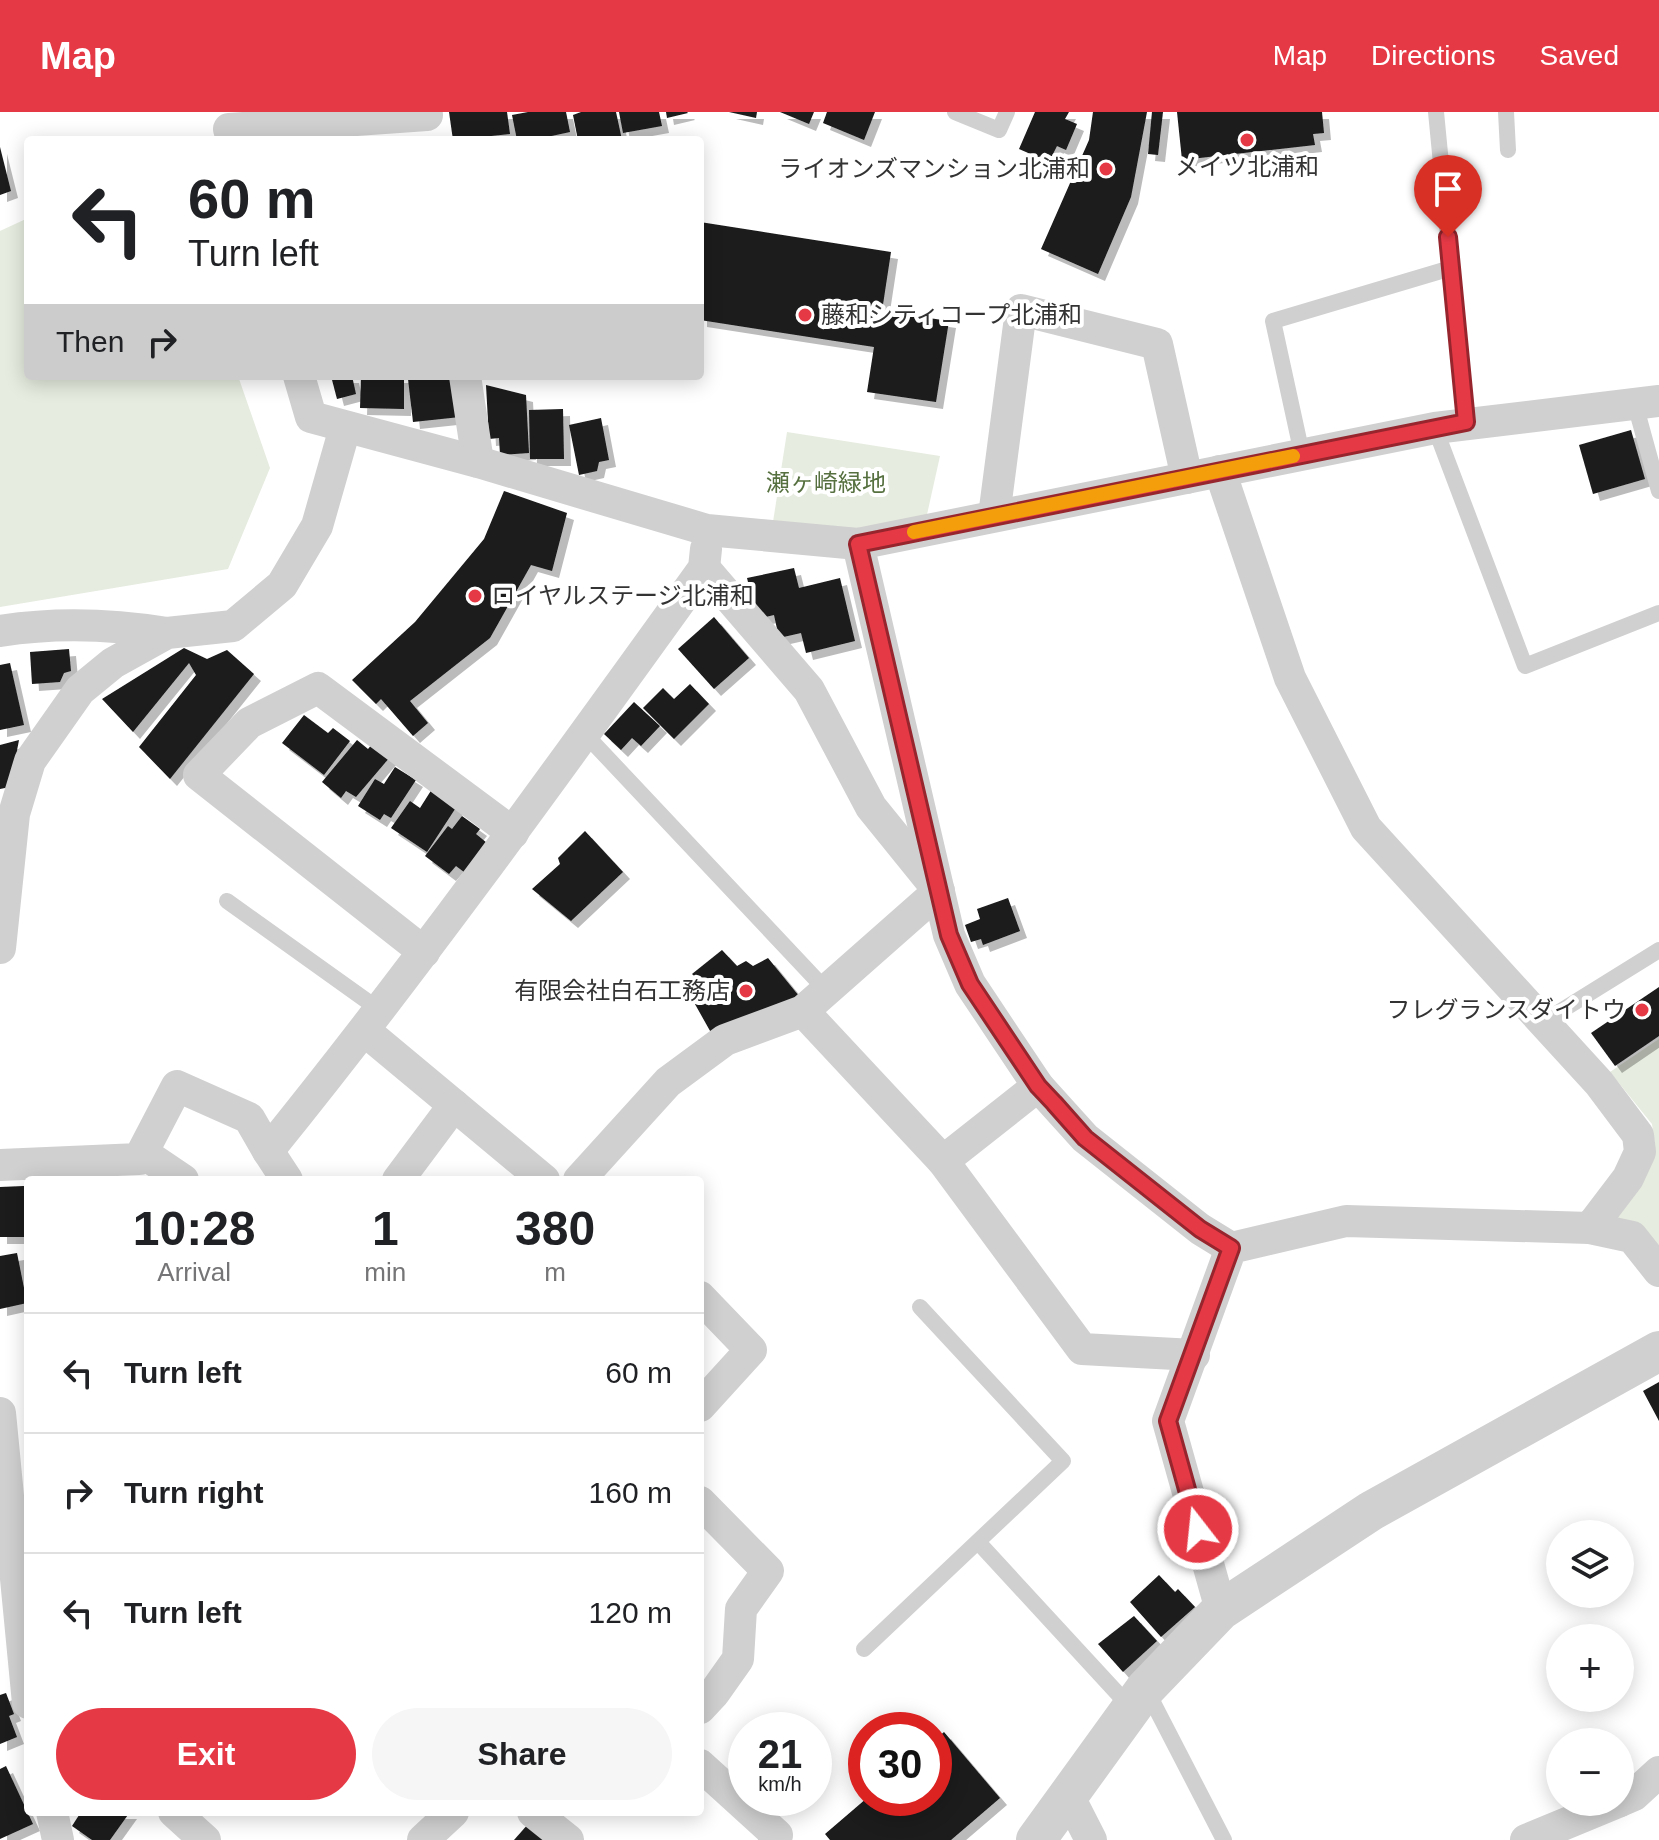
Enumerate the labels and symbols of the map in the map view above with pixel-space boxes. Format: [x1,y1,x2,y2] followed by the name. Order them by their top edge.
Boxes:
[1238,131,1256,149] marker: メイツ北浦和
[1175,153,1319,180] place label: メイツ北浦和
[778,155,1090,182] place label: ライオンズマンション北浦和
[1414,155,1482,237] pin
[1097,160,1115,178] marker: ライオンズマンション北浦和
[821,301,1082,328] place label: 藤和シティコープ北浦和
[796,306,814,324] marker: 藤和シティコープ北浦和
[766,469,886,496] park label: 瀬ヶ崎緑地
[491,582,754,609] place label: ロイヤルステージ北浦和
[466,587,484,605] marker: ロイヤルステージ北浦和
[514,977,730,1004] place label: 有限会社白石工務店
[737,982,755,1000] marker: 有限会社白石工務店
[1386,996,1626,1023] place label: フレグランスダイトウ
[1633,1001,1651,1019] marker: フレグランスダイトウ
[1156,1487,1240,1571] position arrow
[848,1712,952,1816] speed limit sign: 30

